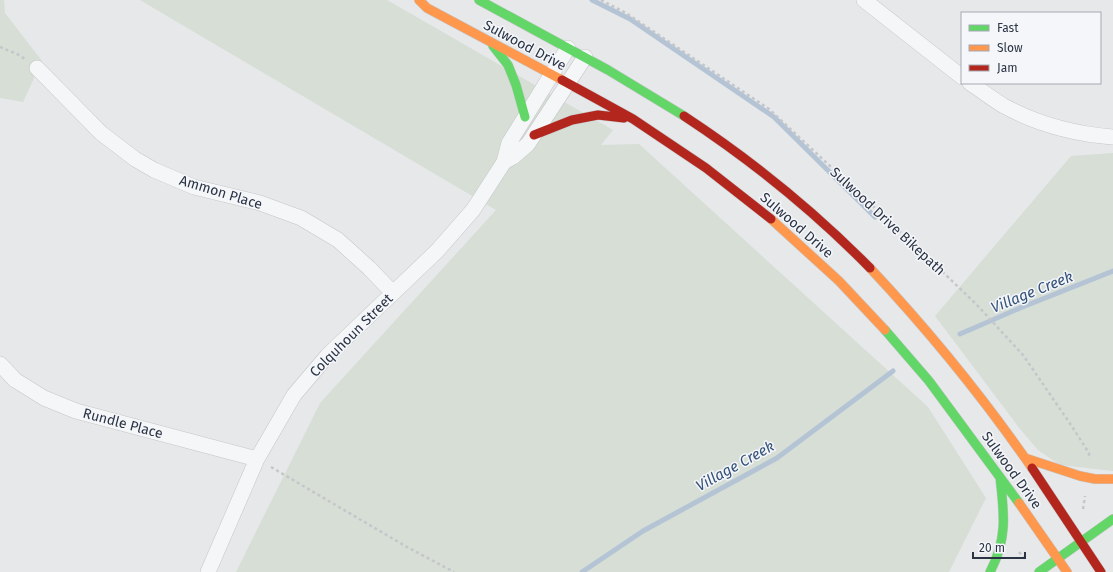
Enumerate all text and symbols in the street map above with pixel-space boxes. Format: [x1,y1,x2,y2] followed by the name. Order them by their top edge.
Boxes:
[961,12,1101,84] legend
[481,17,569,74] street label: Sulwood Drive
[997,21,1019,35] text: Fast
[997,41,1023,55] text: Slow
[997,61,1017,75] text: Jam
[827,164,949,279] street label: Sulwood Drive Bikepath
[177,172,264,213] street label: Ammon Place
[757,189,837,262] street label: Sulwood Drive
[988,267,1076,317] water label: Village Creek
[306,290,397,381] street label: Colquhoun Street
[81,405,165,442] street label: Rundle Place
[978,428,1045,512] street label: Sulwood Drive
[693,437,777,495] water label: Village Creek
[973,534,1025,560] scale bar
[979,541,1005,555] text: 20 m

